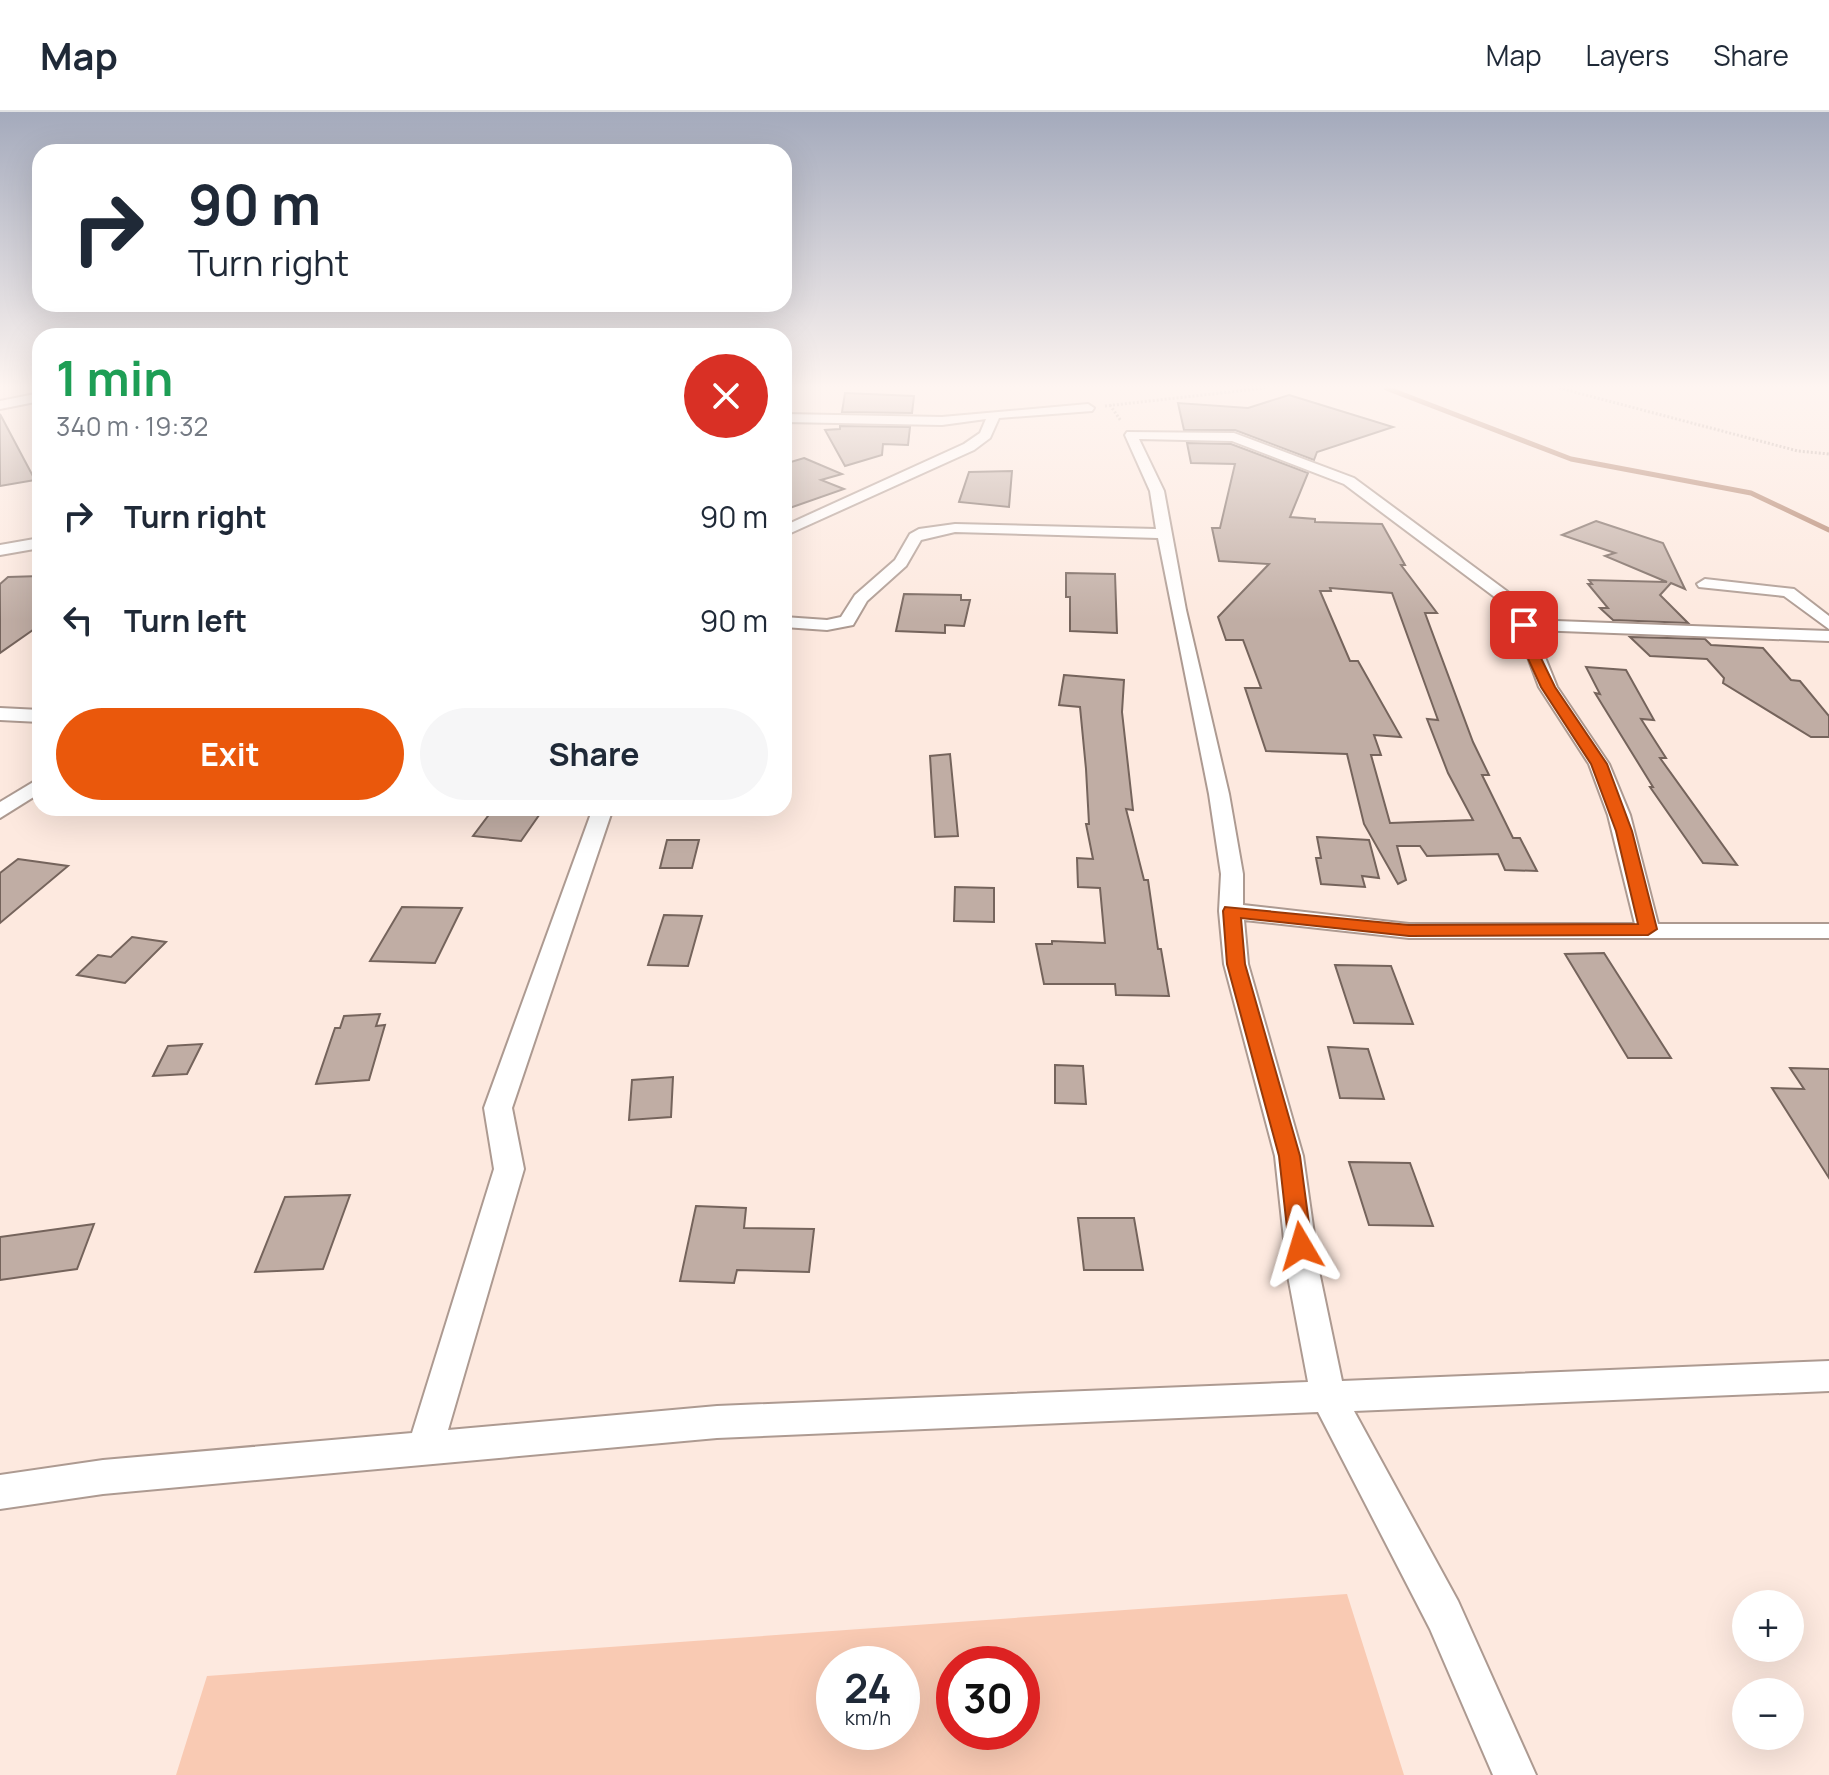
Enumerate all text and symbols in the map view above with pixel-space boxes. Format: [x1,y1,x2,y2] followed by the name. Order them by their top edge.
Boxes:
[40,29,118,81] text: Map
[1486,36,1542,74] text: Map
[1586,36,1669,74] text: Layers
[1713,36,1789,74] text: Share
[188,165,321,242] text: 90 m
[56,176,160,280] icon: right
[188,238,349,287] text: Turn right
[56,345,173,410] text: 1 min
[684,354,768,438] button: close
[56,408,208,444] text: 340 m · 19:32
[56,494,100,538] icon: right
[124,496,267,537] text: Turn right
[700,496,768,537] text: 90 m
[1490,591,1558,659] pin
[56,598,100,642] icon: left
[124,600,247,641] text: Turn left
[700,600,768,641] text: 90 m
[1502,603,1546,647] icon: arrive
[56,708,404,800] button: Exit
[420,708,768,800] button: Share
[1259,1204,1343,1288] position arrow
[1732,1590,1804,1750] map controls
[1732,1590,1804,1662] button: +
[936,1646,1040,1750] speed limit sign: 30
[844,1660,892,1715] text: 24
[1732,1678,1804,1750] button: −
[845,1704,891,1731] text: km/h

